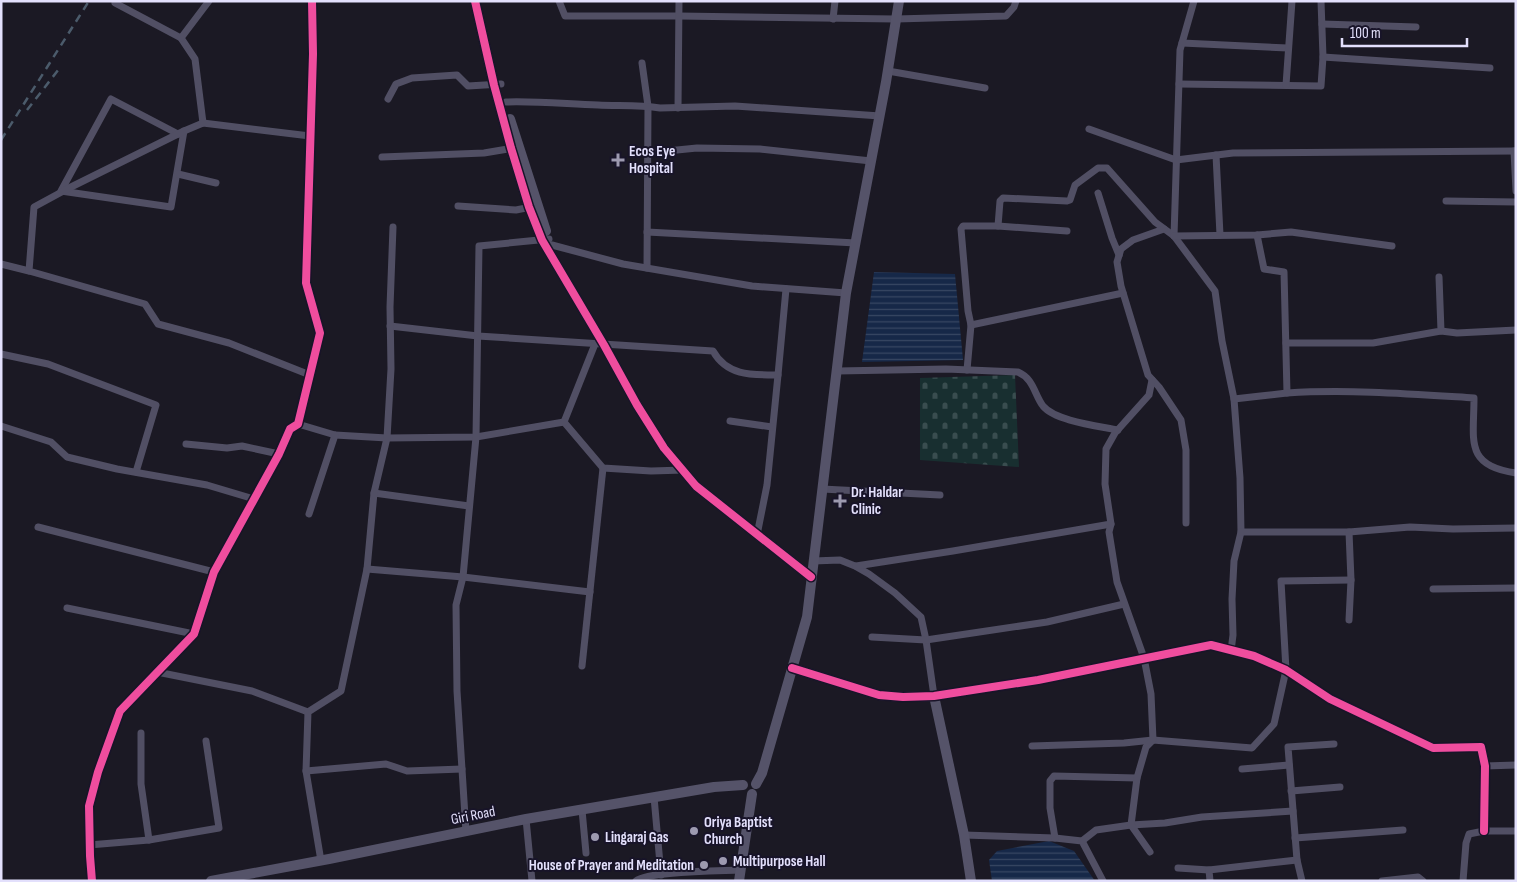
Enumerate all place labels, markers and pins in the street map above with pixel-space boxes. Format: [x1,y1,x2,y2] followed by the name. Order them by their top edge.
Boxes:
[629,142,675,178] place label: Ecos Eye Hospital
[611,153,625,167] marker: Ecos Eye Hospital
[851,483,903,519] place label: Dr. Haldar Clinic
[833,494,847,508] marker: Dr. Haldar Clinic
[704,813,773,849] place label: Oriya Baptist Church
[688,825,700,837] marker: Oriya Baptist Church
[605,828,669,847] place label: Lingaraj Gas
[589,831,601,843] marker: Lingaraj Gas
[733,852,826,871] place label: Multipurpose Hall
[717,855,729,867] marker: Multipurpose Hall
[529,856,694,875] place label: House of Prayer and Meditation
[698,859,710,871] marker: House of Prayer and Meditation

